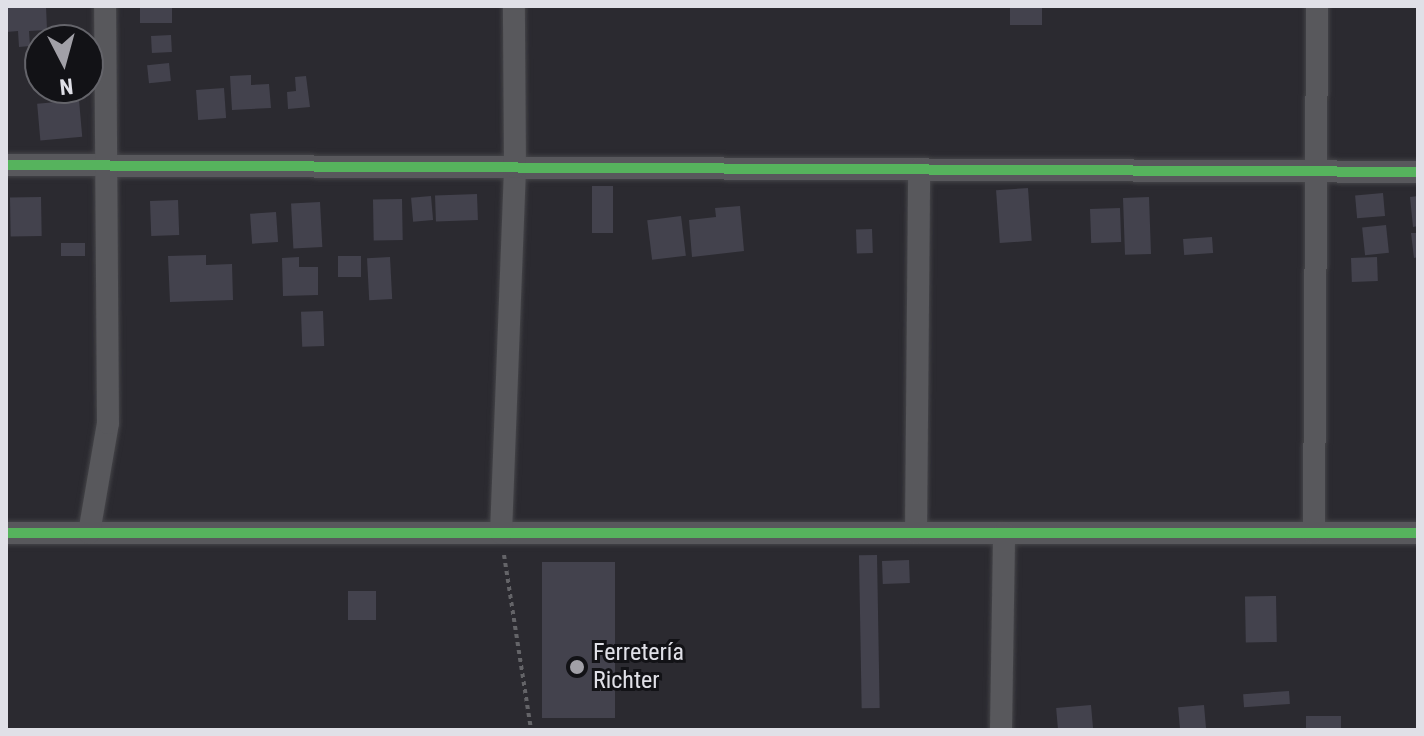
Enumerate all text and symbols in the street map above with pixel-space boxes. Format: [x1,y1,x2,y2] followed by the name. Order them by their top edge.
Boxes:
[24,24,104,104] north arrow
[58,73,74,100] text: N
[593,639,684,695] place label: Ferretería Richter
[568,658,586,676] marker: Ferretería Richter

